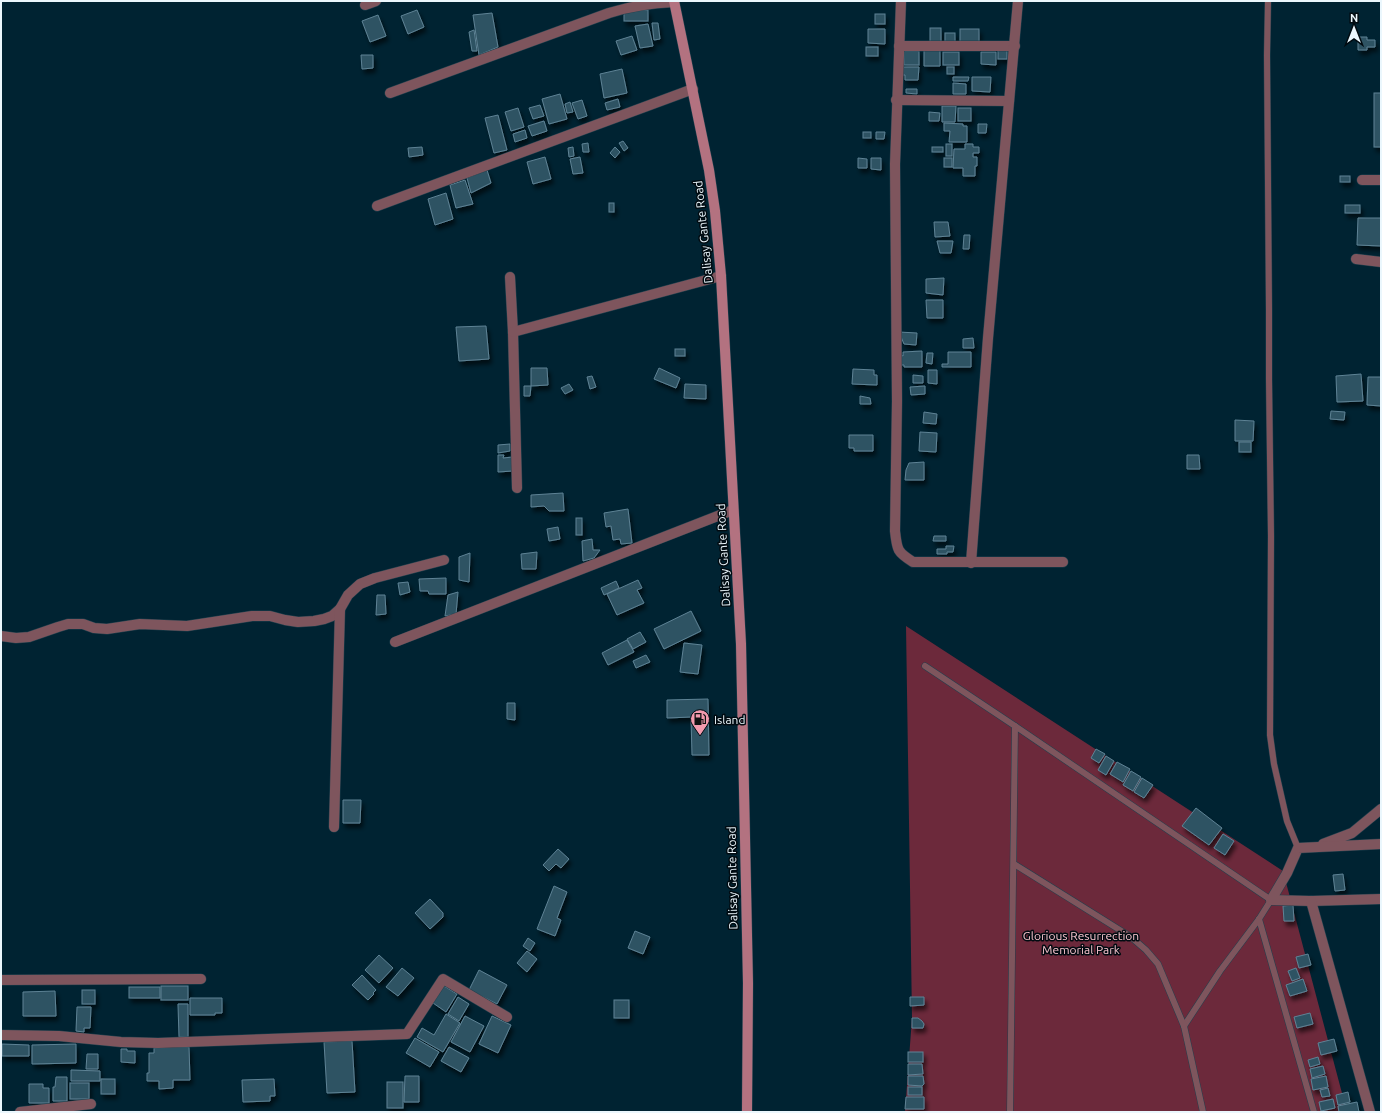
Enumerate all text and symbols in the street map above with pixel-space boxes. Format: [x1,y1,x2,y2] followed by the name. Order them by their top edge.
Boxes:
[1334,8,1374,48] north arrow
[1350,12,1358,24] text: N
[691,180,715,284] street label: Dalisay Gante Road
[714,503,732,607] street label: Dalisay Gante Road
[689,708,711,736] fuel station icon: Island
[714,713,746,726] place label: Island
[725,826,739,930] street label: Dalisay Gante Road
[1023,929,1139,956] park label: Glorious Resurrection Memorial Park

